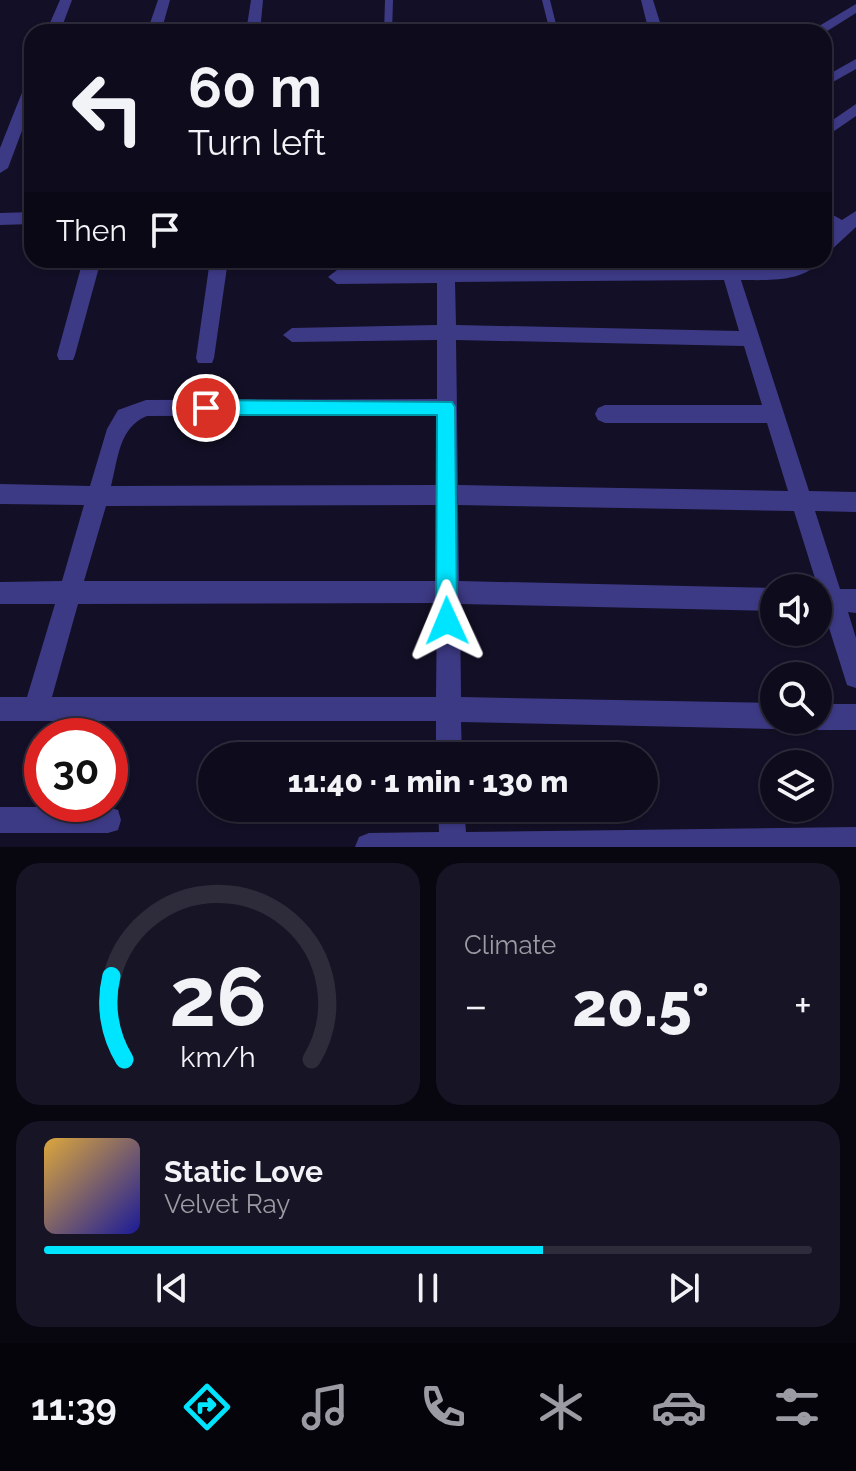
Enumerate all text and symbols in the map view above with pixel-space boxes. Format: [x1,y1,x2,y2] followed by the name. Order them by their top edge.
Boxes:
[188,54,322,120] text: 60 m
[56,56,160,160] icon: left
[188,121,326,163] text: Turn left
[143,208,187,252] icon: arrive
[56,213,127,248] text: Then
[172,374,240,442] pin
[184,386,228,430] icon: arrive
[760,574,832,822] map controls
[760,574,832,646] button: sound
[405,579,489,663] position arrow
[760,662,832,734] button: search
[24,718,128,822] speed limit sign: 30
[760,750,832,822] button: layers
[288,764,568,799] text: 11:40 · 1 min · 130 m
[464,930,556,960] text: Climate
[169,948,267,1045] text: 26
[572,970,709,1040] text: 20.5°
[464,980,488,1031] text: −
[794,980,812,1031] text: +
[180,1040,256,1074] text: km/h
[164,1154,323,1189] text: Static Love
[164,1189,290,1219] text: Velvet Ray
[150,1266,194,1310] icon: previous
[406,1266,450,1310] icon: pause
[662,1266,706,1310] icon: next
[179,1379,235,1435] icon: directions
[297,1379,353,1435] icon: music
[415,1379,471,1435] icon: phone
[533,1379,589,1435] icon: climate
[651,1379,707,1435] icon: car
[769,1379,825,1435] icon: filters
[31,1386,117,1428] text: 11:39

